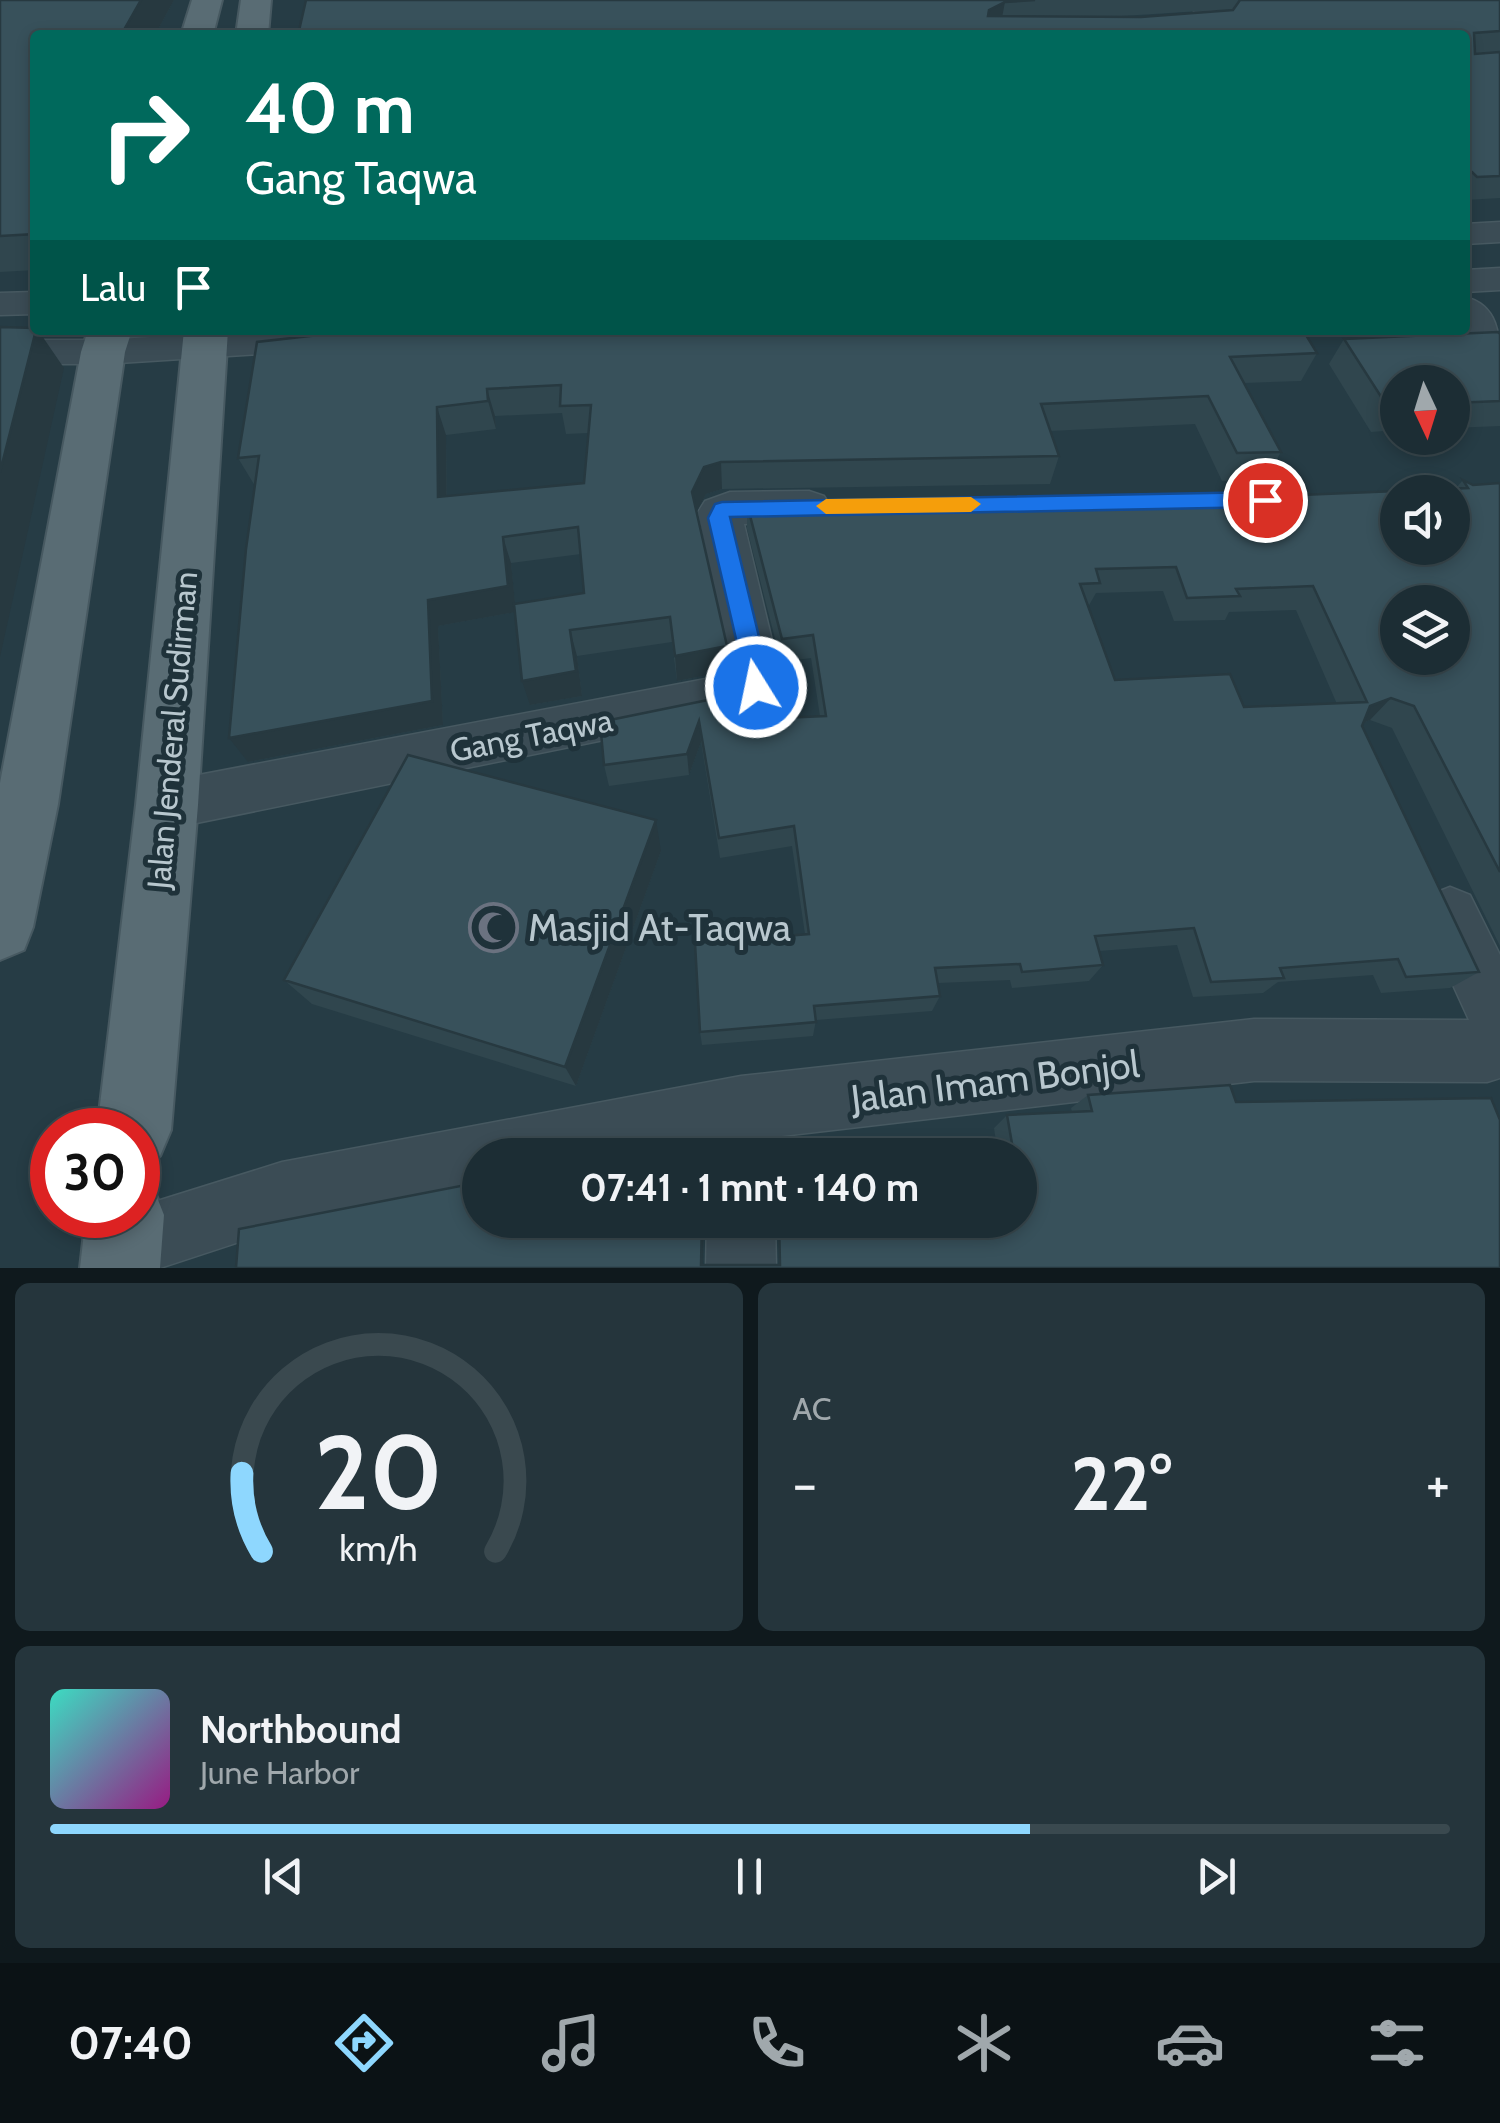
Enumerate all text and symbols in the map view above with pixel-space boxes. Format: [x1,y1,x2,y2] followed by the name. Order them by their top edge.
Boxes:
[245,65,414,151] text: 40 m
[80,70,210,200] icon: right
[245,151,476,205] text: Gang Taqwa
[166,260,221,315] icon: arrive
[80,264,146,311] text: Lalu
[1380,365,1470,455] north arrow
[1380,365,1470,675] map controls
[1223,458,1308,543] pin
[1238,473,1293,528] icon: arrive
[1380,475,1470,565] button: sound
[139,570,205,891] street label: Jalan Jenderal Sudirman
[1380,585,1470,675] button: layers
[704,635,808,739] position arrow
[446,700,616,770] street label: Gang Taqwa
[467,901,519,953] mosque icon: Masjid At-Taqwa
[528,904,791,951] place label: Masjid At-Taqwa
[847,1040,1142,1122] street label: Jalan Imam Bonjol
[30,1108,160,1238] speed limit sign: 30
[580,1164,919,1211] text: 07:41 · 1 mnt · 140 m
[793,1389,832,1428] text: AC
[315,1409,443,1535] text: 20
[1071,1438,1172,1529] text: 22°
[793,1450,817,1517] text: −
[1426,1450,1450,1517] text: +
[340,1527,418,1570] text: km/h
[200,1706,402,1753] text: Northbound
[200,1753,359,1792] text: June Harbor
[256,1849,311,1904] icon: previous
[722,1849,777,1904] icon: pause
[1189,1849,1244,1904] icon: next
[329,2008,399,2078] icon: directions
[536,2008,606,2078] icon: music
[742,2008,812,2078] icon: phone
[949,2008,1019,2078] icon: climate
[1155,2008,1225,2078] icon: car
[1362,2008,1432,2078] icon: filters
[68,2016,193,2070] text: 07:40

